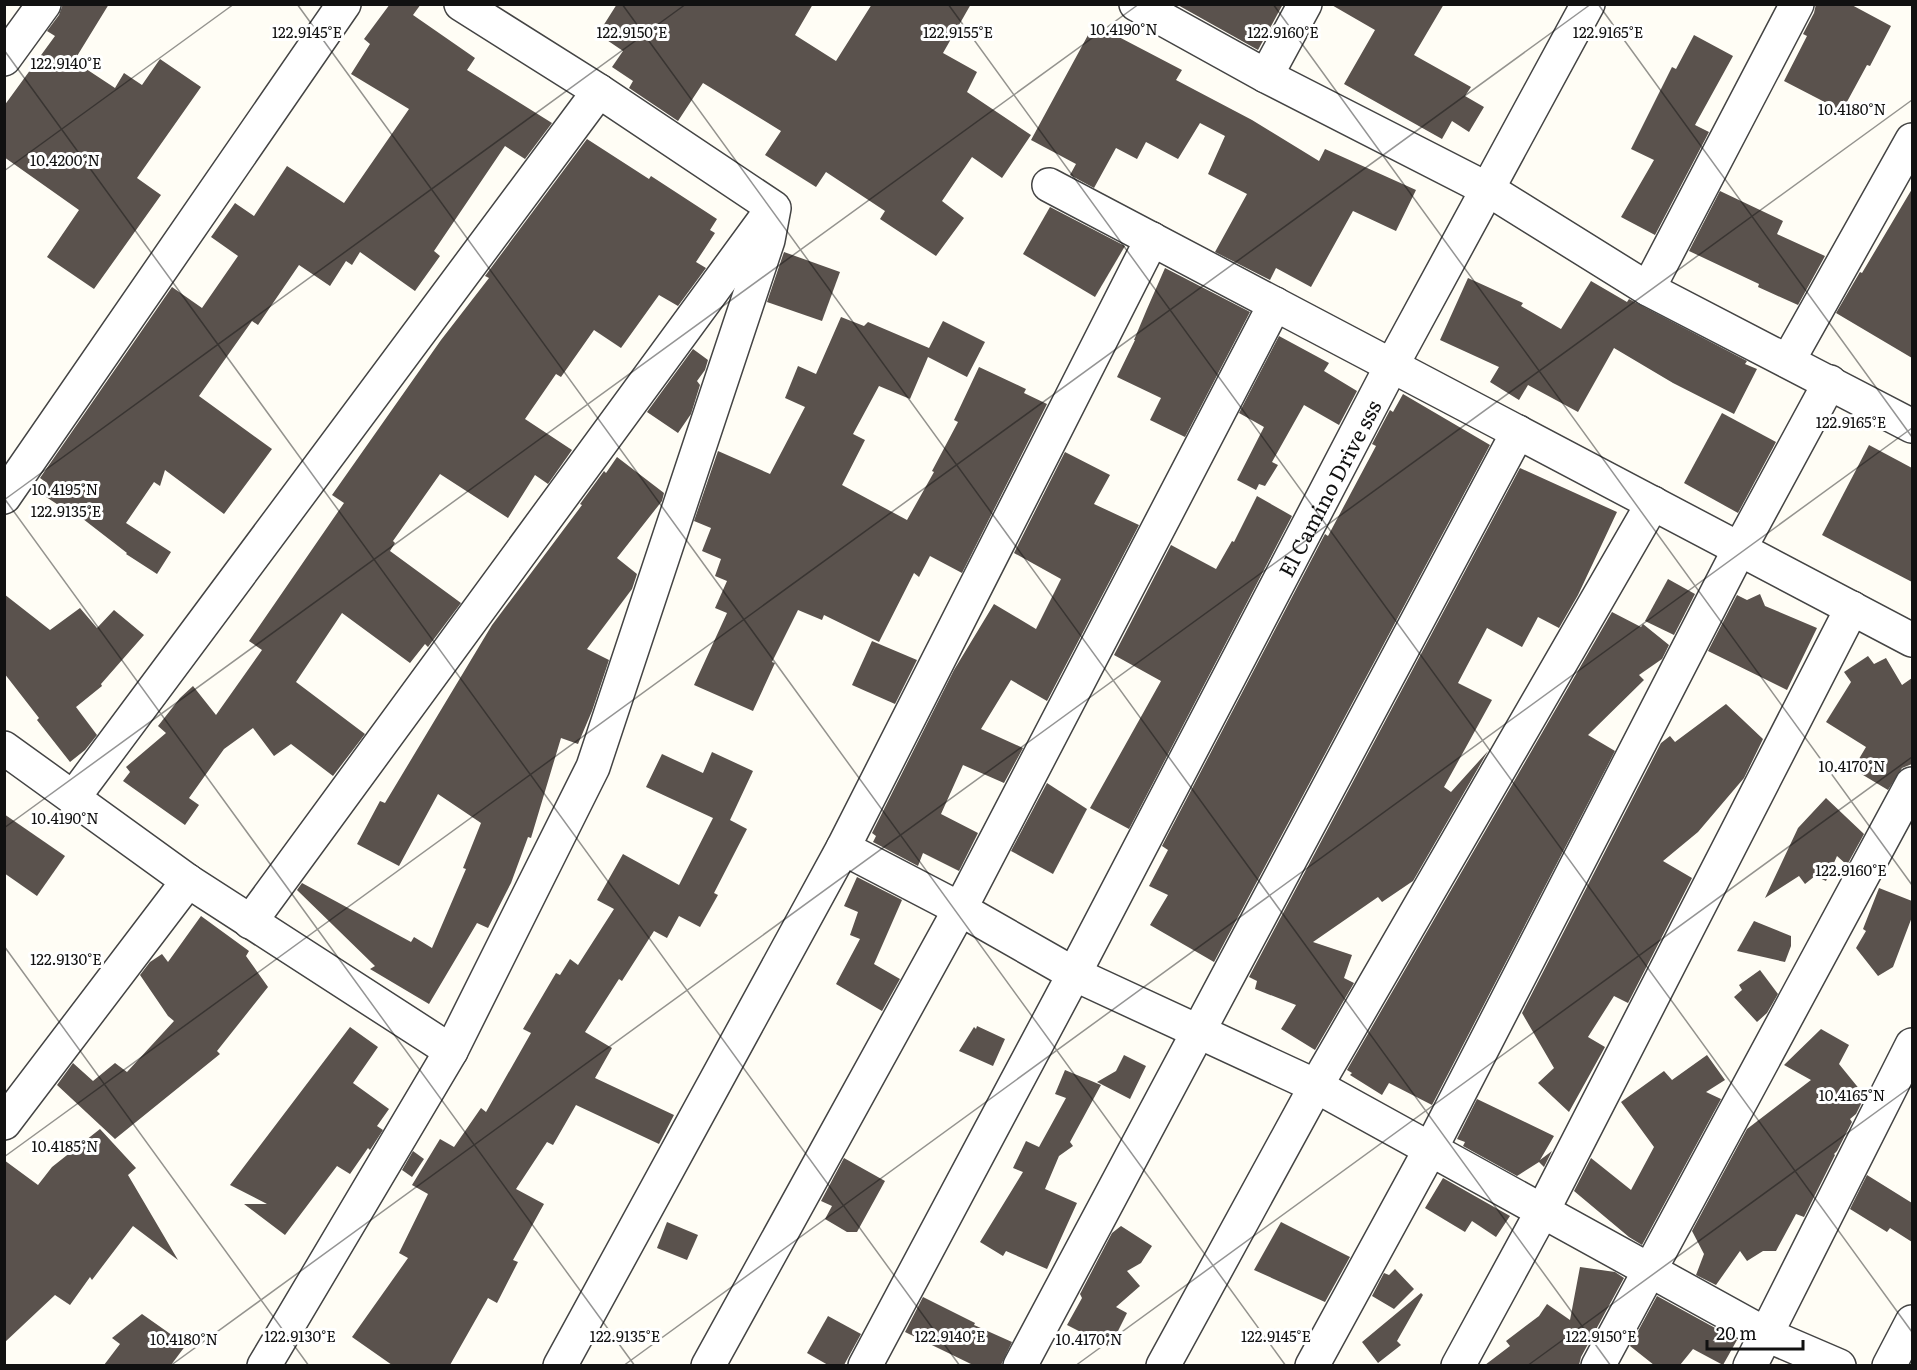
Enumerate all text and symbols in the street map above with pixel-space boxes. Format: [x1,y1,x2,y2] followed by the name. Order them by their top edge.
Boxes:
[1090,17,1158,40] text: 10.4190°N
[272,20,342,43] text: 122.9145°E
[596,20,668,43] text: 122.9150°E
[923,20,993,43] text: 122.9155°E
[1247,20,1319,43] text: 122.9160°E
[1573,20,1643,43] text: 122.9165°E
[30,51,102,74] text: 122.9140°E
[1818,97,1886,120] text: 10.4180°N
[30,148,100,171] text: 10.4200°N
[1269,394,1387,581] street label: El Camino Drive sss
[1816,410,1886,433] text: 122.9165°E
[32,477,98,500] text: 10.4195°N
[31,499,101,522] text: 122.9135°E
[1819,754,1885,777] text: 10.4170°N
[31,806,99,829] text: 10.4190°N
[1815,858,1887,881] text: 122.9160°E
[30,947,102,970] text: 122.9130°E
[1819,1083,1885,1106] text: 10.4165°N
[32,1134,98,1157] text: 10.4185°N
[1707,1313,1803,1351] scale bar
[1716,1319,1757,1346] text: 20 m
[264,1324,336,1347] text: 122.9130°E
[590,1324,660,1347] text: 122.9135°E
[914,1324,986,1347] text: 122.9140°E
[1241,1324,1311,1347] text: 122.9145°E
[1565,1324,1637,1347] text: 122.9150°E
[150,1327,218,1350] text: 10.4180°N
[1056,1327,1122,1350] text: 10.4170°N

